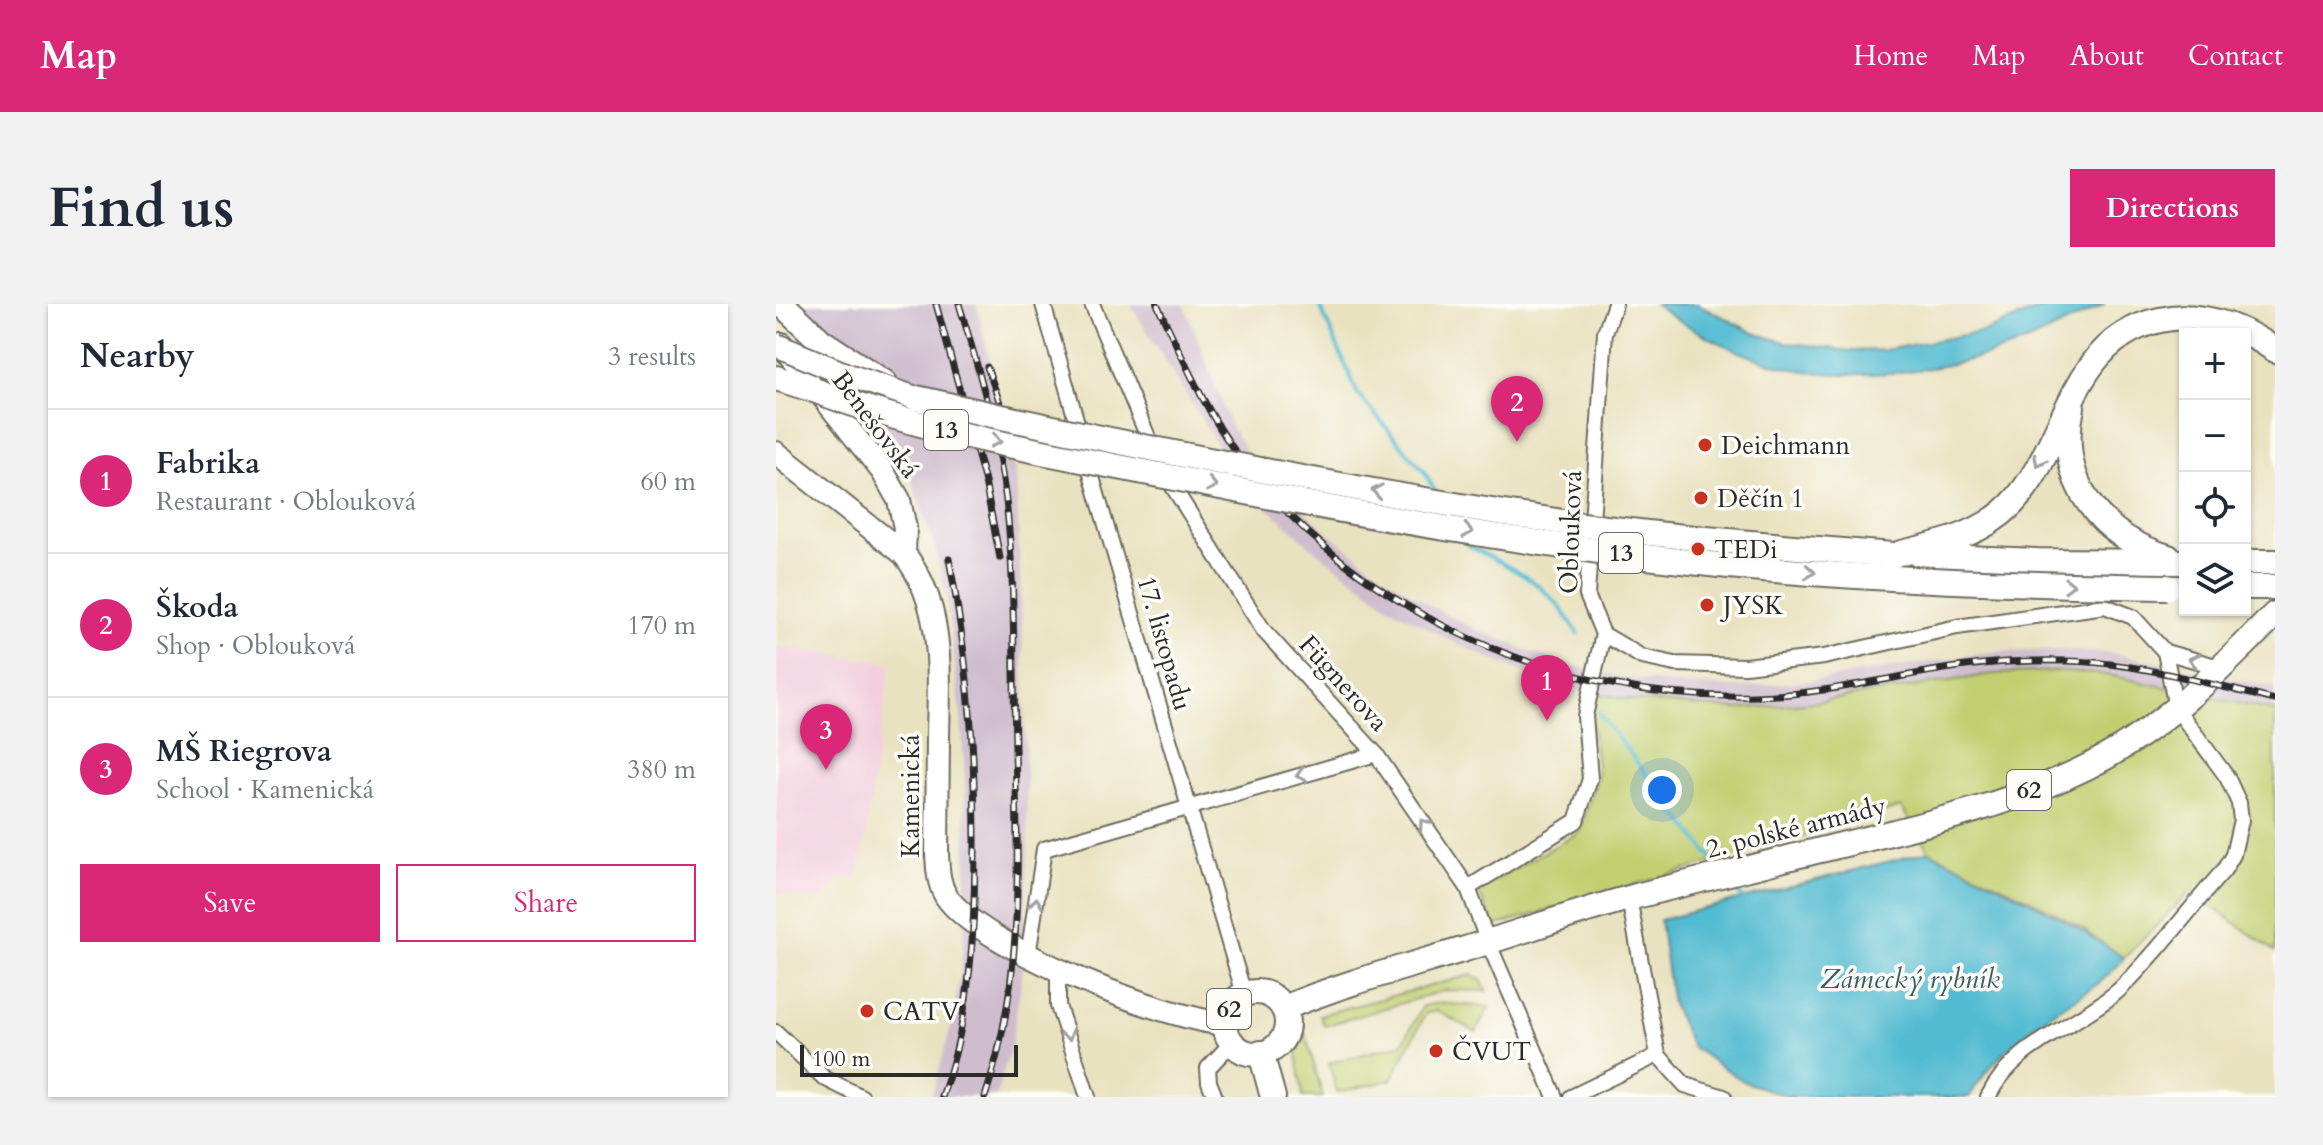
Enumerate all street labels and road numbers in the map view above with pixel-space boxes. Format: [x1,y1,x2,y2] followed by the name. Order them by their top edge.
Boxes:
[824,364,927,485] street label: Benešovská
[924,410,968,450] road number: 13
[1551,470,1590,594] street label: Oblouková
[1599,533,1643,573] road number: 13
[1129,572,1200,714] street label: 17. listopadu
[1291,628,1396,739] street label: Fügnerova
[893,734,928,858] street label: Kamenická
[2007,770,2051,810] road number: 62
[1702,788,1890,867] street label: 2. polské armády
[1207,989,1251,1029] road number: 62

